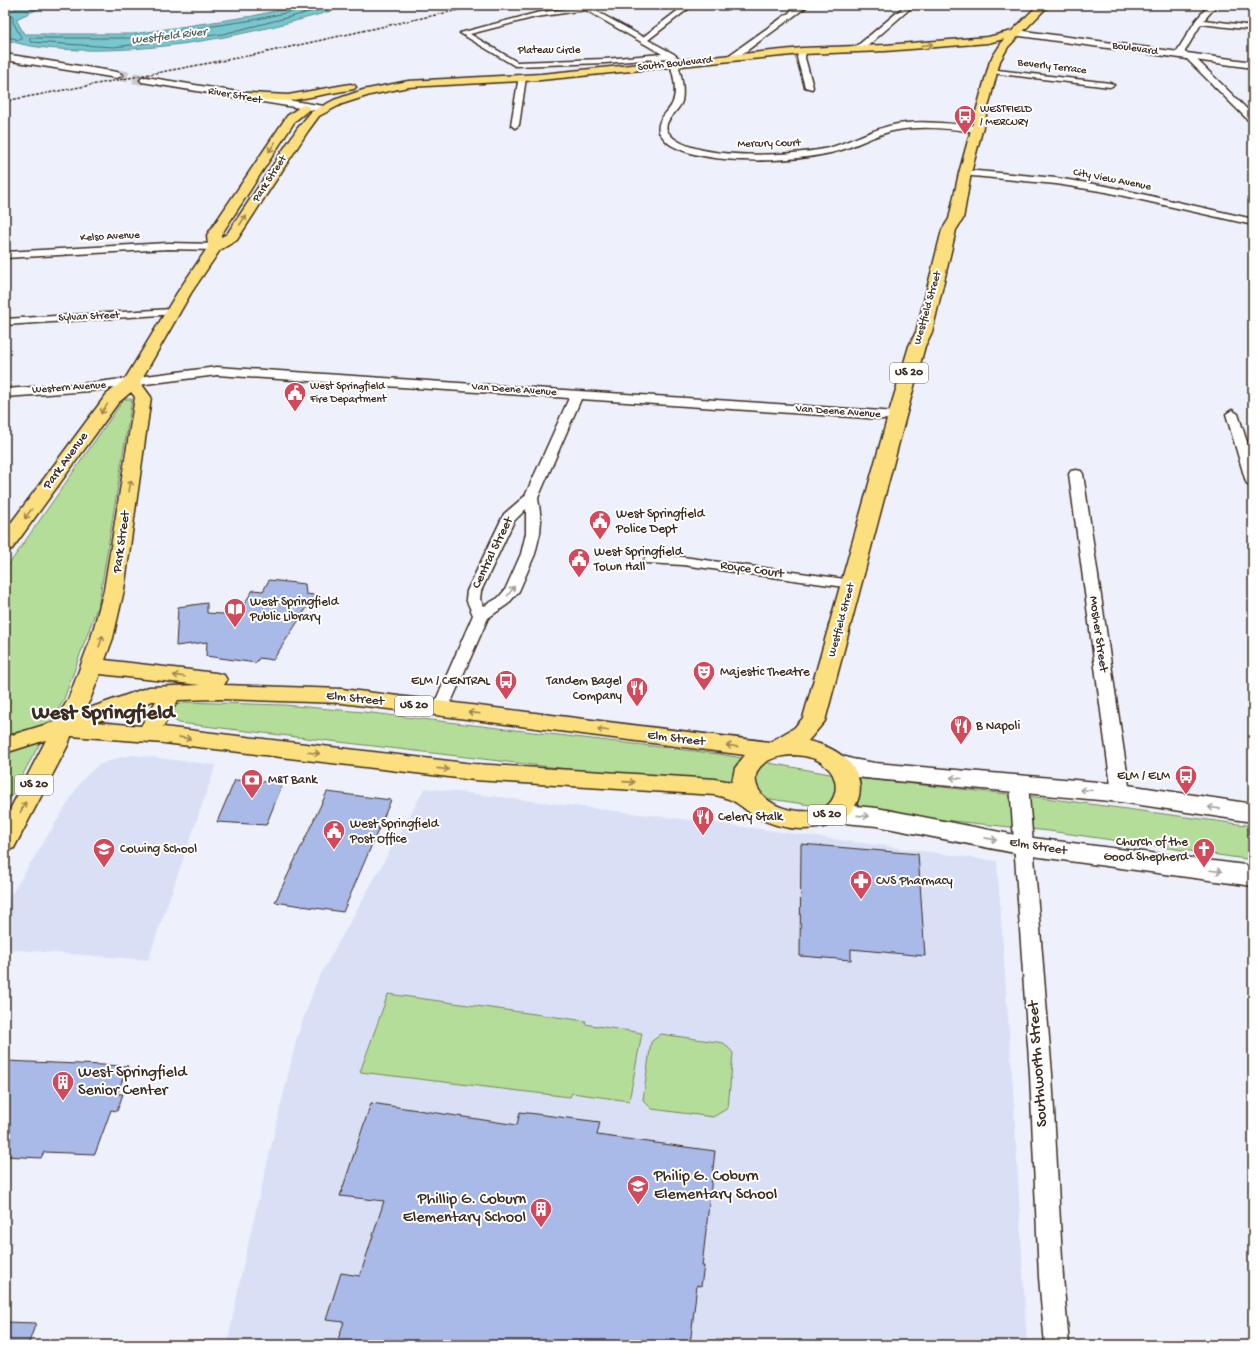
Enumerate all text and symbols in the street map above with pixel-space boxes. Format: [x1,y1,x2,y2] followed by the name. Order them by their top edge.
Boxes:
[131,25,210,49] water label: Westfield River
[1110,40,1160,58] street label: Boulevard
[920,42,933,49] one-way arrow
[517,45,581,57] street label: Plateau Circle
[637,54,714,74] street label: South Boulevard
[1016,57,1087,77] street label: Beverly Terrace
[207,85,264,107] street label: River Street
[952,103,978,136] bus stop icon: WESTFIELD / MERCURY
[980,104,1033,129] place label: WESTFIELD / MERCURY
[737,137,802,151] street label: Mercury Court
[268,141,276,152] one-way arrow
[250,152,290,205] street label: Park Street
[1072,167,1152,194] street label: City View Avenue
[239,215,247,226] one-way arrow
[80,229,140,245] street label: Kelso Avenue
[911,268,945,346] street label: Westfield Street
[58,309,121,325] street label: Sylvan Street
[890,363,928,383] road number: US 20
[32,379,107,397] street label: Western Avenue
[282,380,308,413] public building icon: West Springfield Fire Department
[309,380,388,406] place label: West Springfield Fire Department
[470,381,557,399] street label: Van Deene Avenue
[100,403,108,414] one-way arrow
[794,403,881,421] street label: Van Deene Avenue
[40,429,92,493] street label: Park Avenue
[126,480,134,493] one-way arrow
[615,507,706,537] place label: West Springfield Police Dept
[23,508,32,519] one-way arrow
[110,508,134,575] street label: Park Street
[587,508,613,541] public building icon: West Springfield Police Dept
[469,513,518,591] street label: Central Street
[593,545,684,575] place label: West Springfield Town Hall
[566,546,592,579] public building icon: West Springfield Town Hall
[719,558,786,582] street label: Royce Court
[825,580,858,658] street label: Westfield Street
[507,586,515,597] one-way arrow
[249,595,340,625] place label: West Springfield Public Library
[1085,595,1111,675] street label: Mosher Street
[222,596,248,629] library icon: West Springfield Public Library
[98,635,105,648] one-way arrow
[691,659,717,692] theatre icon: Majestic Theatre
[720,665,810,680] place label: Majestic Theatre
[493,668,519,701] bus stop icon: ELM / CENTRAL
[172,672,185,680] one-way arrow
[411,674,491,689] place label: ELM / CENTRAL
[545,674,623,704] place label: Tandem Bagel Company
[624,675,650,708] restaurant icon: Tandem Bagel Company
[325,689,386,710] street label: Elm Street
[395,696,433,716] road number: US 20
[31,702,177,727] district label: West Springfield
[468,710,481,717] one-way arrow
[948,713,974,746] restaurant icon: B Napoli
[975,719,1020,734] place label: B Napoli
[597,726,610,733] one-way arrow
[646,728,707,750] street label: Elm Street
[178,734,191,742] one-way arrow
[726,742,739,749] one-way arrow
[307,749,320,757] one-way arrow
[1173,763,1199,796] bus stop icon: ELM / ELM
[436,765,449,773] one-way arrow
[239,767,265,800] bank icon: M&T Bank
[1117,769,1171,784] place label: ELM / ELM
[268,773,318,788] place label: M&T Bank
[15,775,53,795] road number: US 20
[950,775,963,782] one-way arrow
[622,778,635,785] one-way arrow
[1080,786,1093,794] one-way arrow
[20,801,27,813] one-way arrow
[690,804,716,837] restaurant icon: Celery Stalk
[1208,804,1221,812] one-way arrow
[808,805,846,825] road number: US 20
[718,810,784,825] place label: Celery Stalk
[856,812,869,819] one-way arrow
[349,817,440,847] place label: West Springfield Post Office
[321,818,347,851] public building icon: West Springfield Post Office
[1008,835,1069,859] street label: Elm Street
[1104,835,1189,865] place label: Church of the Good Shepherd
[91,836,117,869] school or university icon: Cowing School
[984,836,997,844] one-way arrow
[1191,836,1217,869] church icon: Church of the Good Shepherd
[120,842,197,857] place label: Cowing School
[1209,867,1222,875] one-way arrow
[848,868,874,901] pharmacy icon: CVS Pharmacy
[876,874,953,889] place label: CVS Pharmacy
[1025,999,1053,1128] street label: Southworth Street
[78,1064,188,1101] place label: West Springfield Senior Center
[50,1069,76,1102] building icon: West Springfield Senior Center
[653,1168,777,1205] place label: Philip G. Coburn Elementary School
[625,1173,651,1206] school or university icon: Philip G. Coburn Elementary School
[403,1191,526,1228] place label: Phillip G. Coburn Elementary School
[528,1196,554,1229] building icon: Phillip G. Coburn Elementary School

